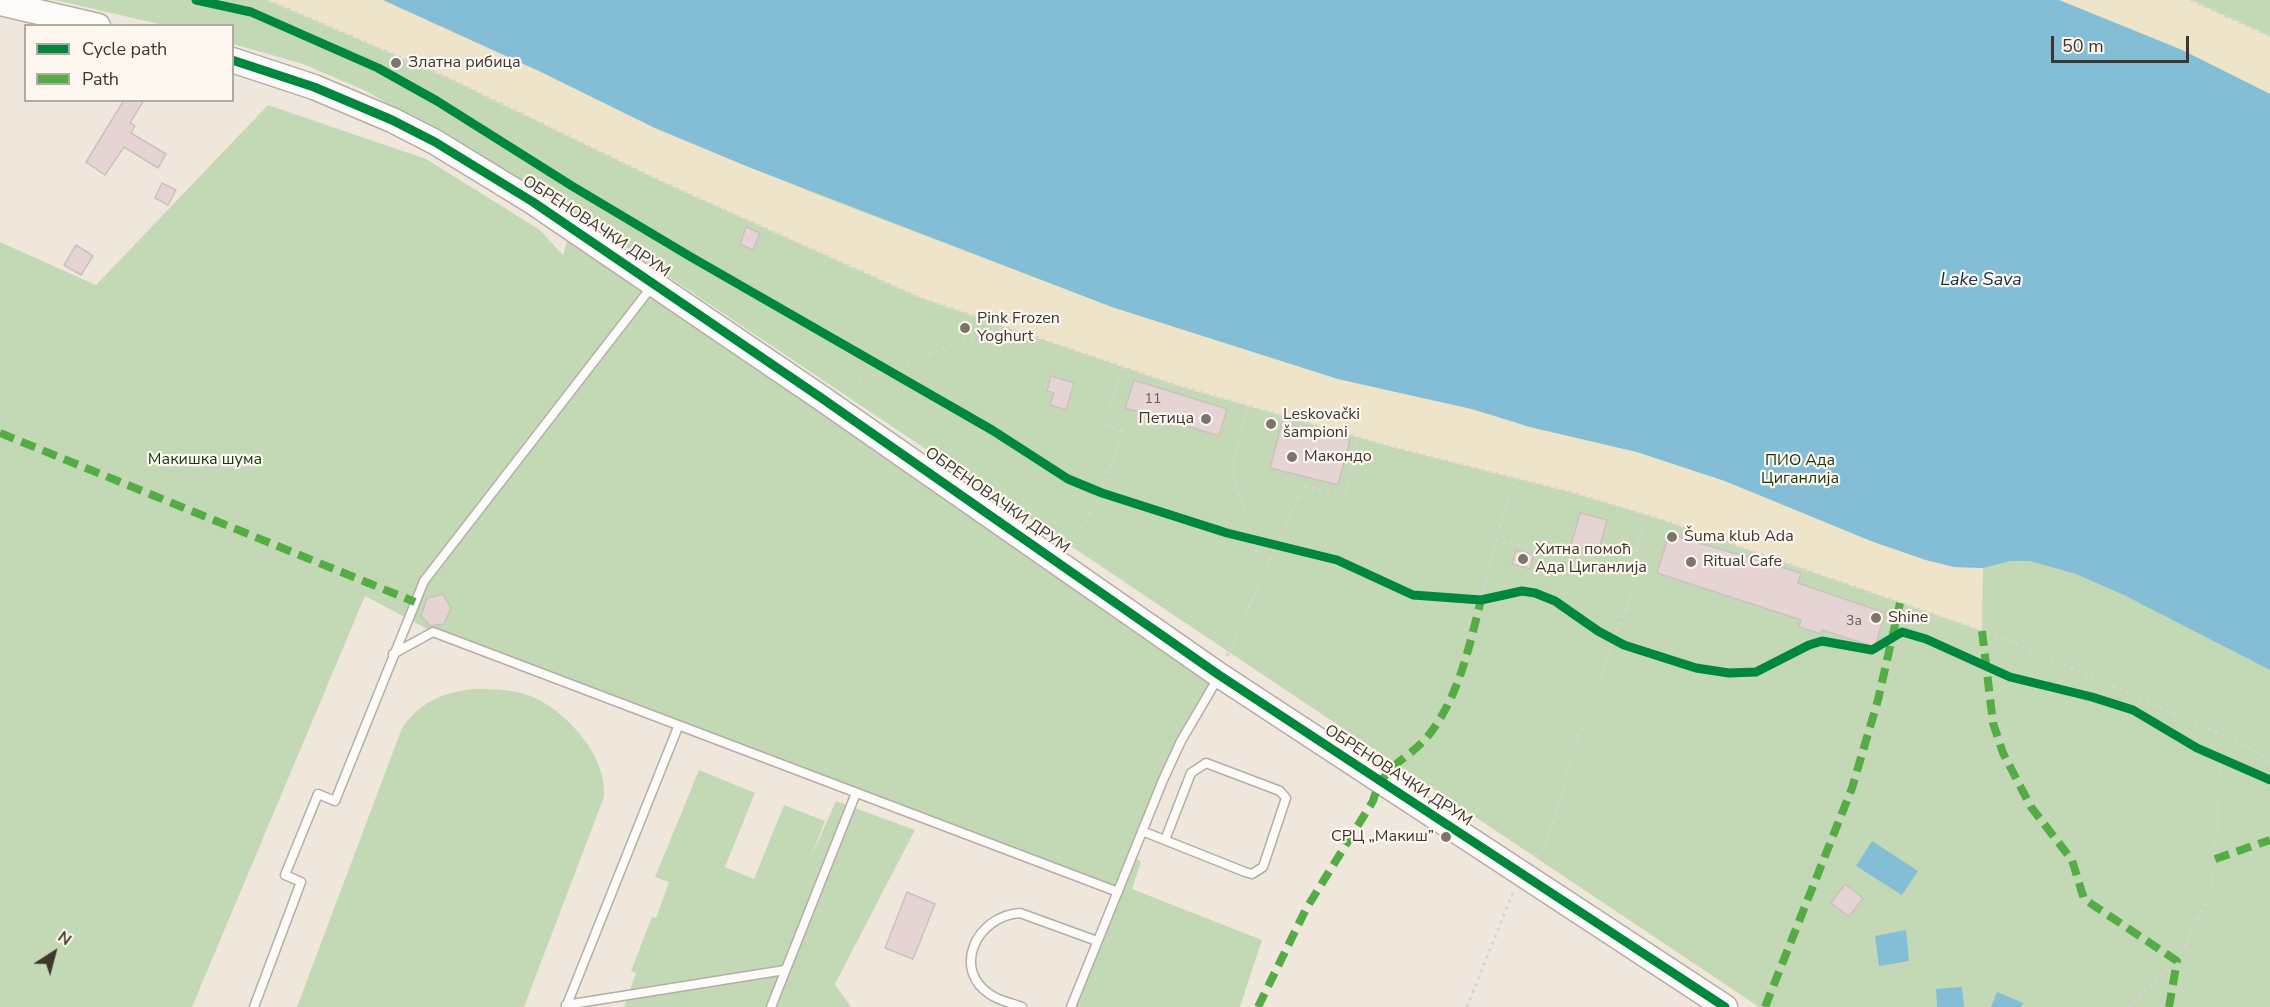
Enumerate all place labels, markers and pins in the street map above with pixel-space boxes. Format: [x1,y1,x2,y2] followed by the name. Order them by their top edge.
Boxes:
[408,53,521,73] place label: Златна рибица
[389,56,403,70] marker: Златна рибица
[977,309,1060,347] place label: Pink Frozen Yoghurt
[958,321,972,335] marker: Pink Frozen Yoghurt
[1283,405,1360,443] place label: Leskovački šampioni
[1139,409,1194,429] place label: Петица
[1199,412,1213,426] marker: Петица
[1264,417,1278,431] marker: Leskovački šampioni
[1304,447,1372,467] place label: Макондо
[1285,450,1299,464] marker: Макондо
[1684,527,1794,547] place label: Šuma klub Ada
[1665,530,1679,544] marker: Šuma klub Ada
[1535,540,1647,578] place label: Хитна помоћ Ада Циганлија
[1516,552,1530,566] marker: Хитна помоћ Ада Циганлија
[1703,552,1782,572] place label: Ritual Cafe
[1684,555,1698,569] marker: Ritual Cafe
[1888,608,1928,628] place label: Shine
[1869,611,1883,625] marker: Shine
[1331,827,1434,847] place label: СРЦ „Макиш”
[1439,830,1453,844] marker: СРЦ „Макиш”

